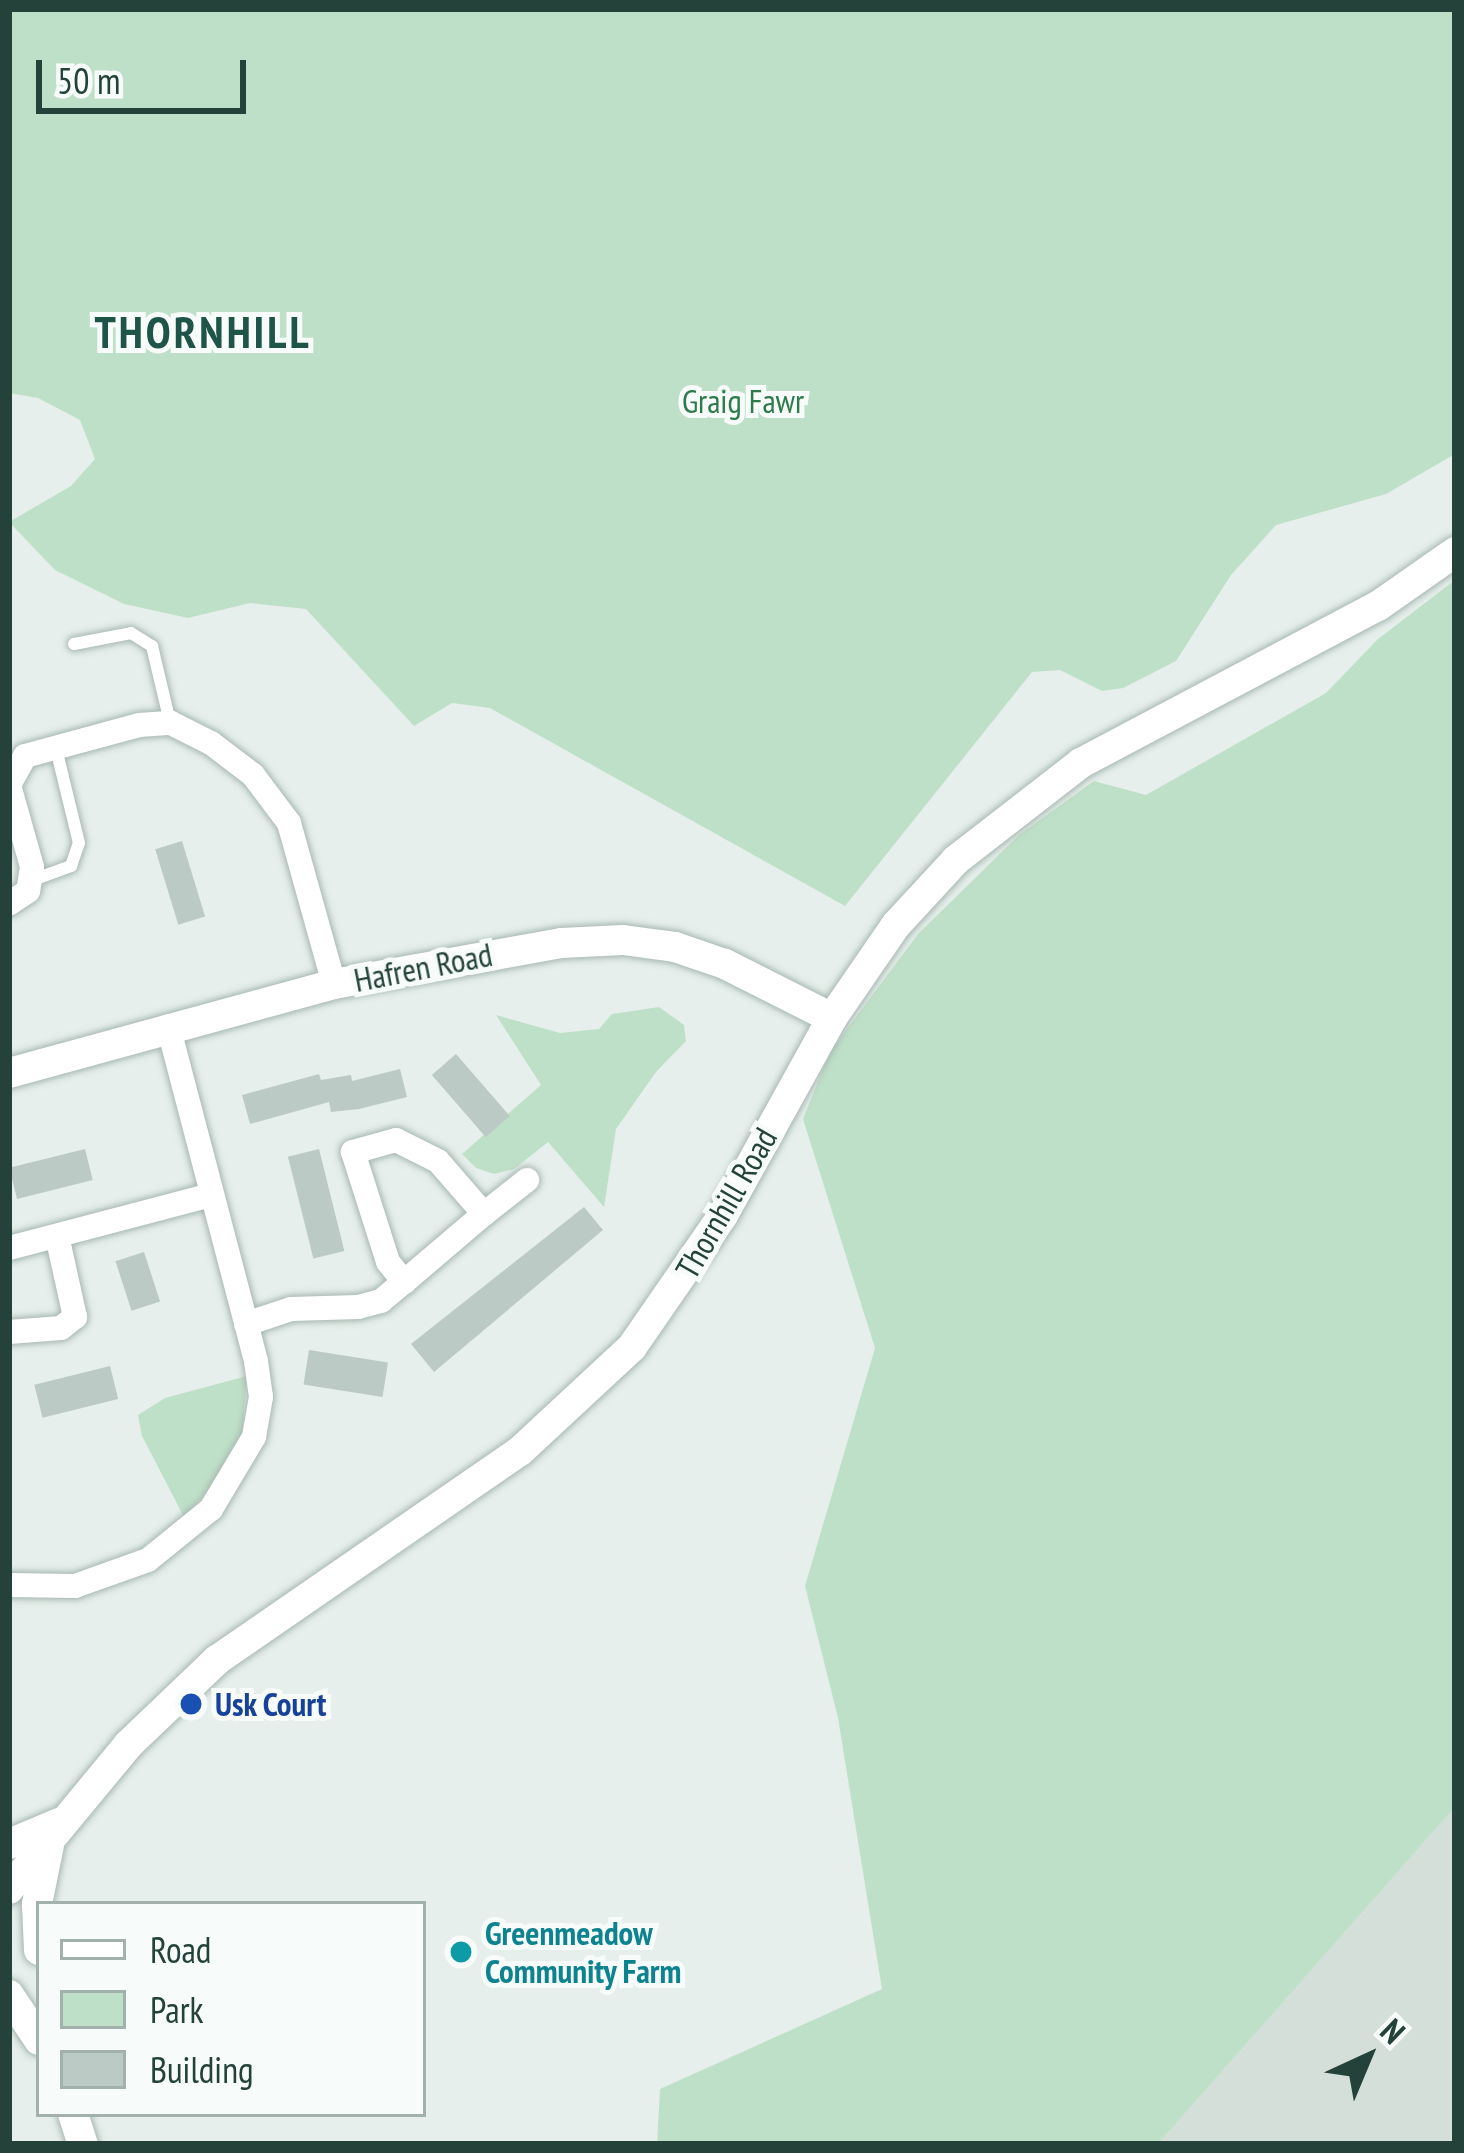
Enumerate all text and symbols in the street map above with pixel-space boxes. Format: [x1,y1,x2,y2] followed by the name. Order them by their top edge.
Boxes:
[42,36,252,110] scale bar
[57,57,120,104] text: 50 m
[95,305,311,359] district label: THORNHILL
[682,381,804,421] park label: Graig Fawr
[351,934,495,1000] street label: Hafren Road
[667,1121,785,1285] street label: Thornhill Road
[215,1684,328,1724] place label: Usk Court
[178,1691,204,1717] marker: Usk Court
[36,1901,426,2117] legend
[485,1913,682,1991] place label: Greenmeadow Community Farm
[150,1926,211,1973] text: Road
[448,1939,474,1965] marker: Greenmeadow Community Farm
[150,1986,204,2033] text: Park
[1308,1997,1428,2117] north arrow
[1372,2009,1415,2052] text: N
[150,2046,254,2093] text: Building

